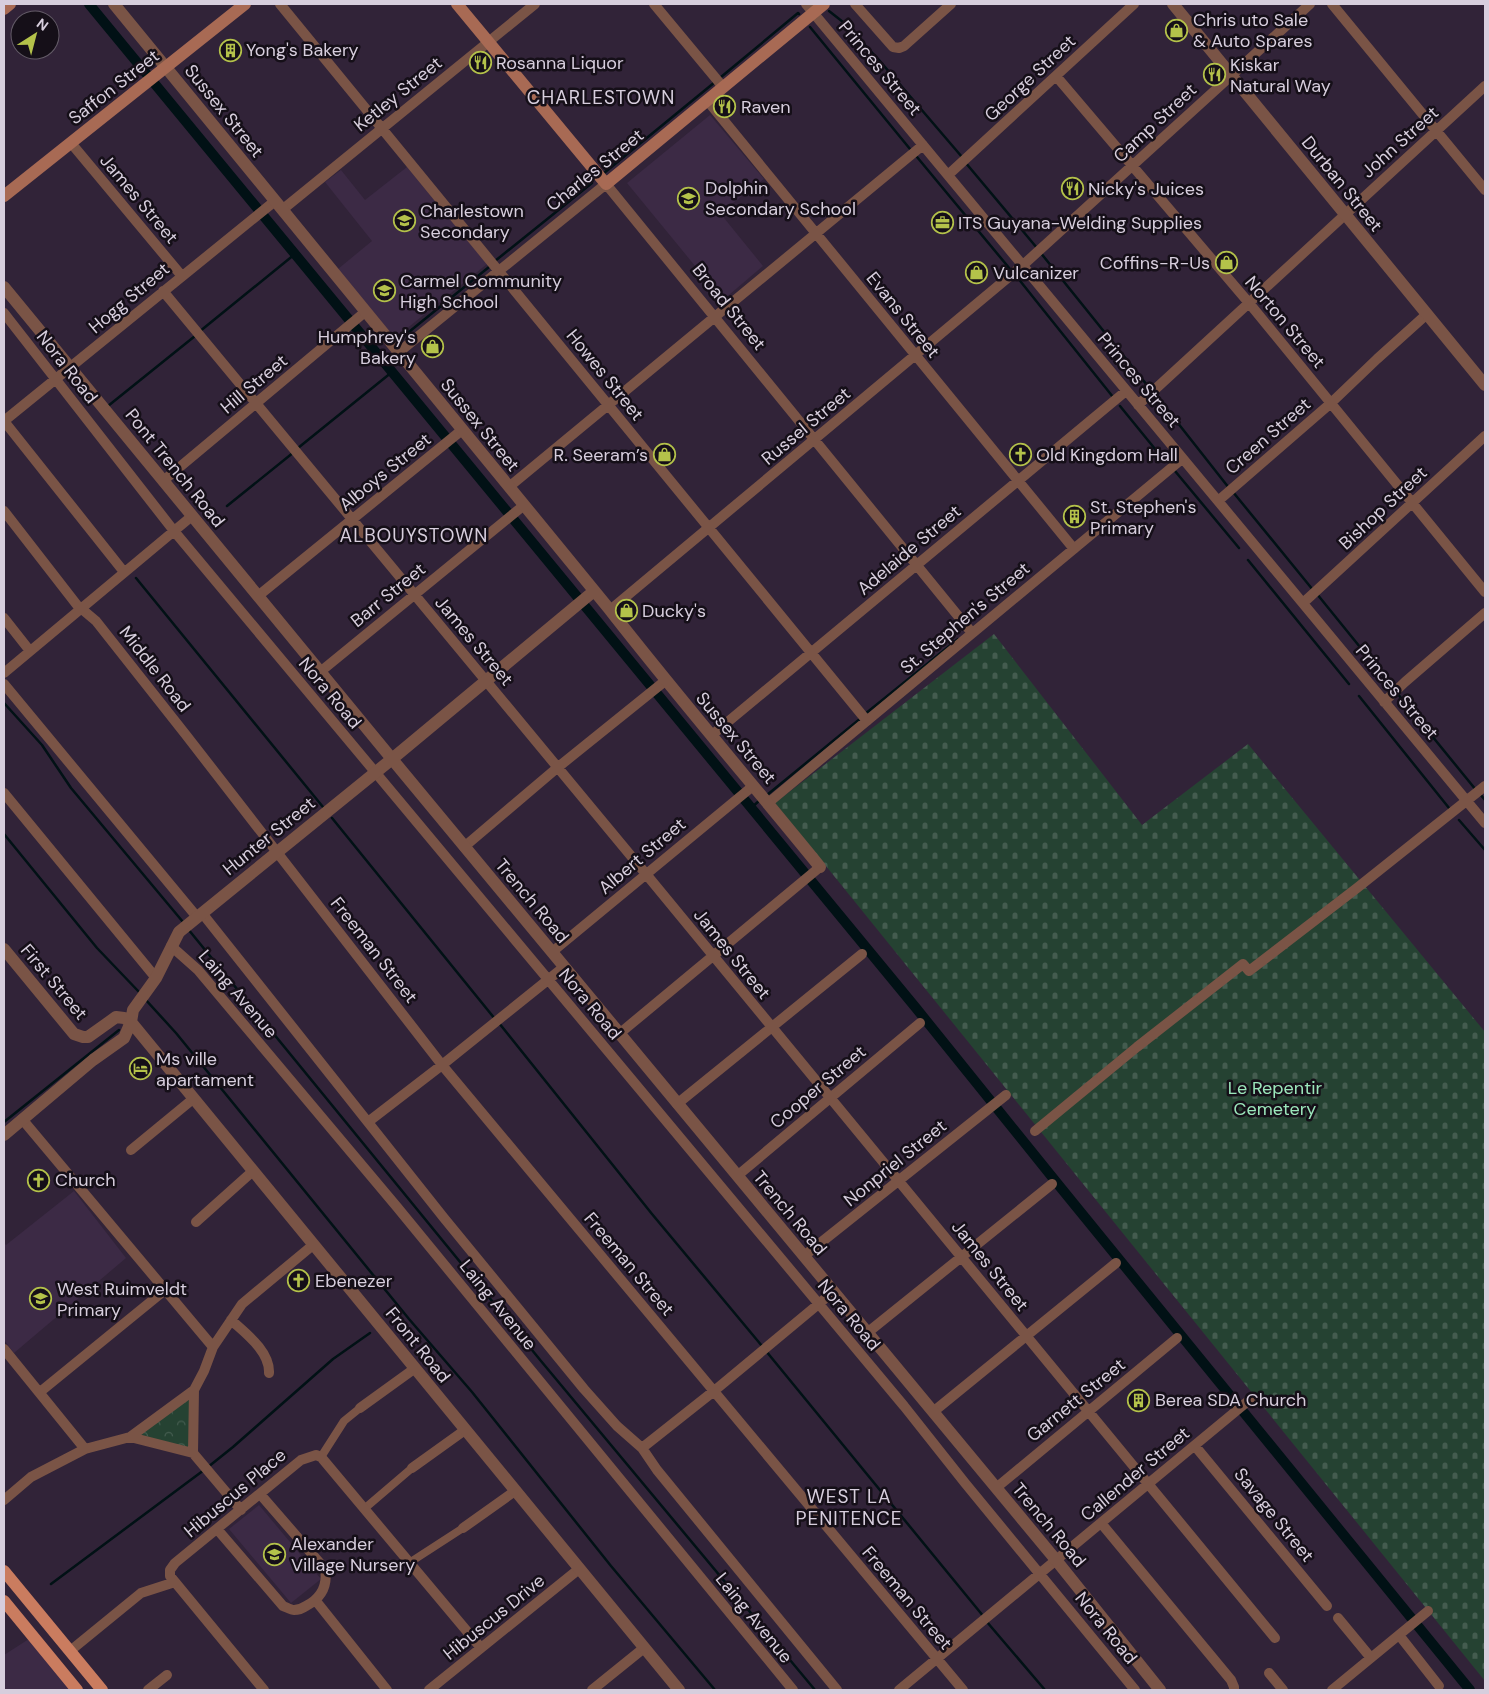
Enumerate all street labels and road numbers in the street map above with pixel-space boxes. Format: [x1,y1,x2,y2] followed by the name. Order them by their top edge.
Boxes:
[833,15,927,121] street label: Princes Street
[979,29,1081,127] street label: George Street
[64,44,164,130] street label: Saffon Street
[349,51,447,137] street label: Ketley Street
[179,59,269,163] street label: Sussex Street
[1108,78,1202,168] street label: Camp Street
[1356,101,1444,183] street label: John Street
[541,123,649,217] street label: Charles Street
[1296,131,1388,237] street label: Durban Street
[94,149,184,249] street label: James Street
[84,257,174,339] street label: Hogg Street
[687,259,771,355] street label: Broad Street
[861,267,945,363] street label: Evans Street
[1239,271,1331,373] street label: Norton Street
[561,324,649,426] street label: Howes Street
[31,326,103,408] street label: Nora Road
[1092,327,1186,433] street label: Princes Street
[215,349,293,419] street label: Hill Street
[435,373,525,477] street label: Sussex Street
[756,382,856,470] street label: Russel Street
[1220,392,1316,480] street label: Creen Street
[120,404,230,532] street label: Pont Trench Road
[334,428,436,516] street label: Alboys Street
[1334,461,1432,555] street label: Bishop Street
[852,500,966,600] street label: Adelaide Street
[346,557,430,633] street label: Barr Street
[895,557,1035,679] street label: St. Stephen's Street
[429,591,519,691] street label: James Street
[114,621,196,717] street label: Middle Road
[1350,639,1444,745] street label: Princes Street
[293,652,367,734] street label: Nora Road
[690,687,782,789] street label: Sussex Street
[218,791,320,881] street label: Hunter Street
[593,812,691,900] street label: Albert Street
[490,854,574,948] street label: Trench Road
[325,892,423,1008] street label: Freeman Street
[688,904,776,1004] street label: James Street
[15,939,93,1025] street label: First Street
[193,945,283,1043] street label: Laing Avenue
[553,963,627,1045] street label: Nora Road
[765,1040,871,1134] street label: Cooper Street
[839,1114,951,1212] street label: Nonpriel Street
[748,1166,832,1260] street label: Trench Road
[579,1207,679,1321] street label: Freeman Street
[946,1216,1034,1316] street label: James Street
[454,1255,542,1355] street label: Laing Avenue
[812,1274,886,1356] street label: Nora Road
[380,1302,456,1388] street label: Front Road
[1022,1353,1130,1447] street label: Garnett Street
[1075,1421,1195,1527] street label: Callender Street
[179,1443,291,1543] street label: Hibuscus Place
[1229,1463,1319,1567] street label: Savage Street
[1007,1478,1091,1572] street label: Trench Road
[857,1541,957,1655] street label: Freeman Street
[710,1568,798,1668] street label: Laing Avenue
[438,1569,550,1665] street label: Hibuscus Drive
[1070,1587,1142,1669] street label: Nora Road

